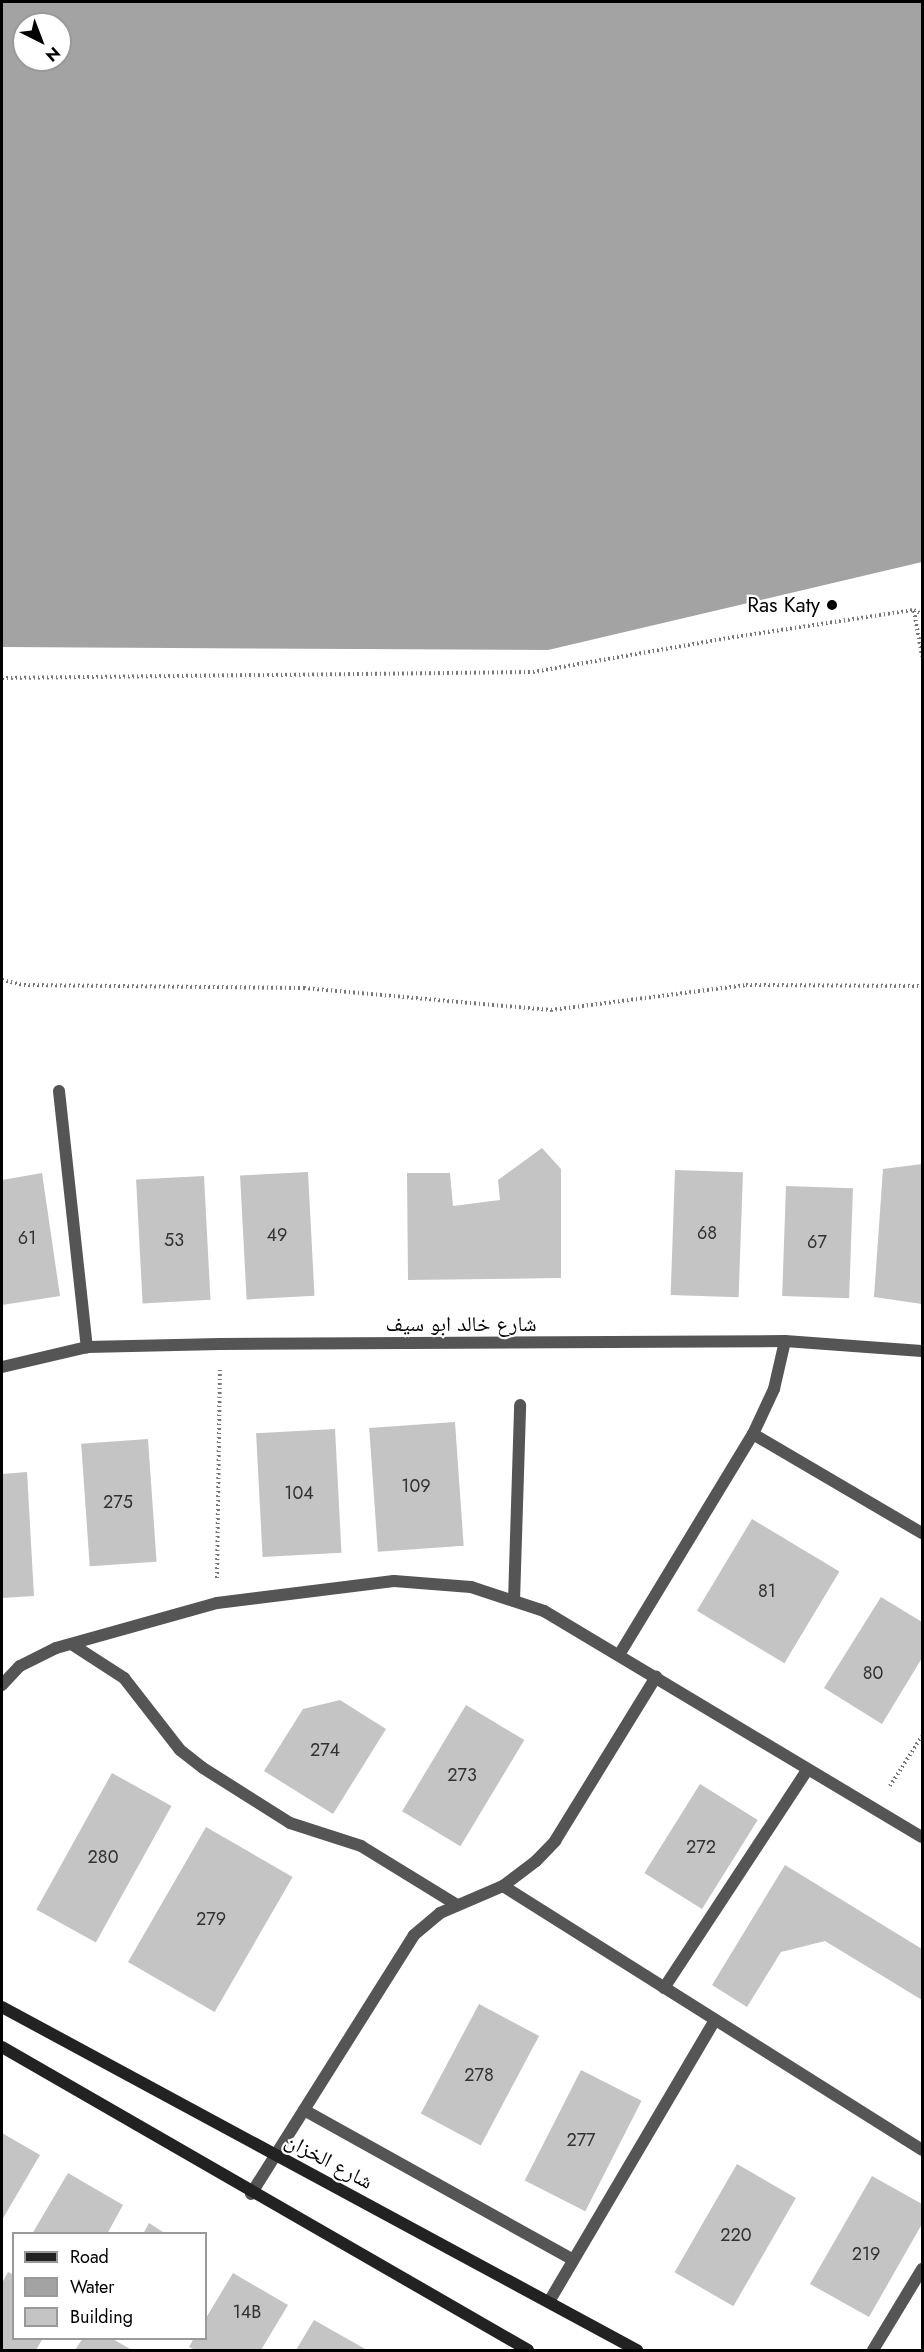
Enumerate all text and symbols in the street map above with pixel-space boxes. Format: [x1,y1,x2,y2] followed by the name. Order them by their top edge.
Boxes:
[12,12,72,72] north arrow
[41,41,65,67] text: N
[747,592,820,618] place label: Ras Katy
[825,598,839,612] marker: Ras Katy
[697,1222,717,1244] house number: 68
[267,1224,287,1246] house number: 49
[18,1227,36,1249] house number: 61
[164,1229,184,1251] house number: 53
[807,1231,827,1253] house number: 67
[385,1311,537,1337] street label: شارع خالد ابو سيف
[401,1475,431,1497] house number: 109
[284,1482,314,1504] house number: 104
[103,1491,133,1513] house number: 275
[758,1580,776,1602] house number: 81
[863,1662,883,1684] house number: 80
[310,1739,340,1761] house number: 274
[447,1764,477,1786] house number: 273
[686,1836,716,1858] house number: 272
[88,1846,118,1868] house number: 280
[196,1908,226,1930] house number: 279
[464,2064,494,2086] house number: 278
[281,2127,377,2195] street label: شارع الخزان
[566,2129,596,2151] house number: 277
[720,2224,752,2246] house number: 220
[12,2232,207,2340] legend
[852,2243,880,2265] house number: 219
[70,2244,109,2270] text: Road
[70,2274,114,2300] text: Water
[233,2301,261,2323] house number: 14B
[70,2304,133,2330] text: Building

